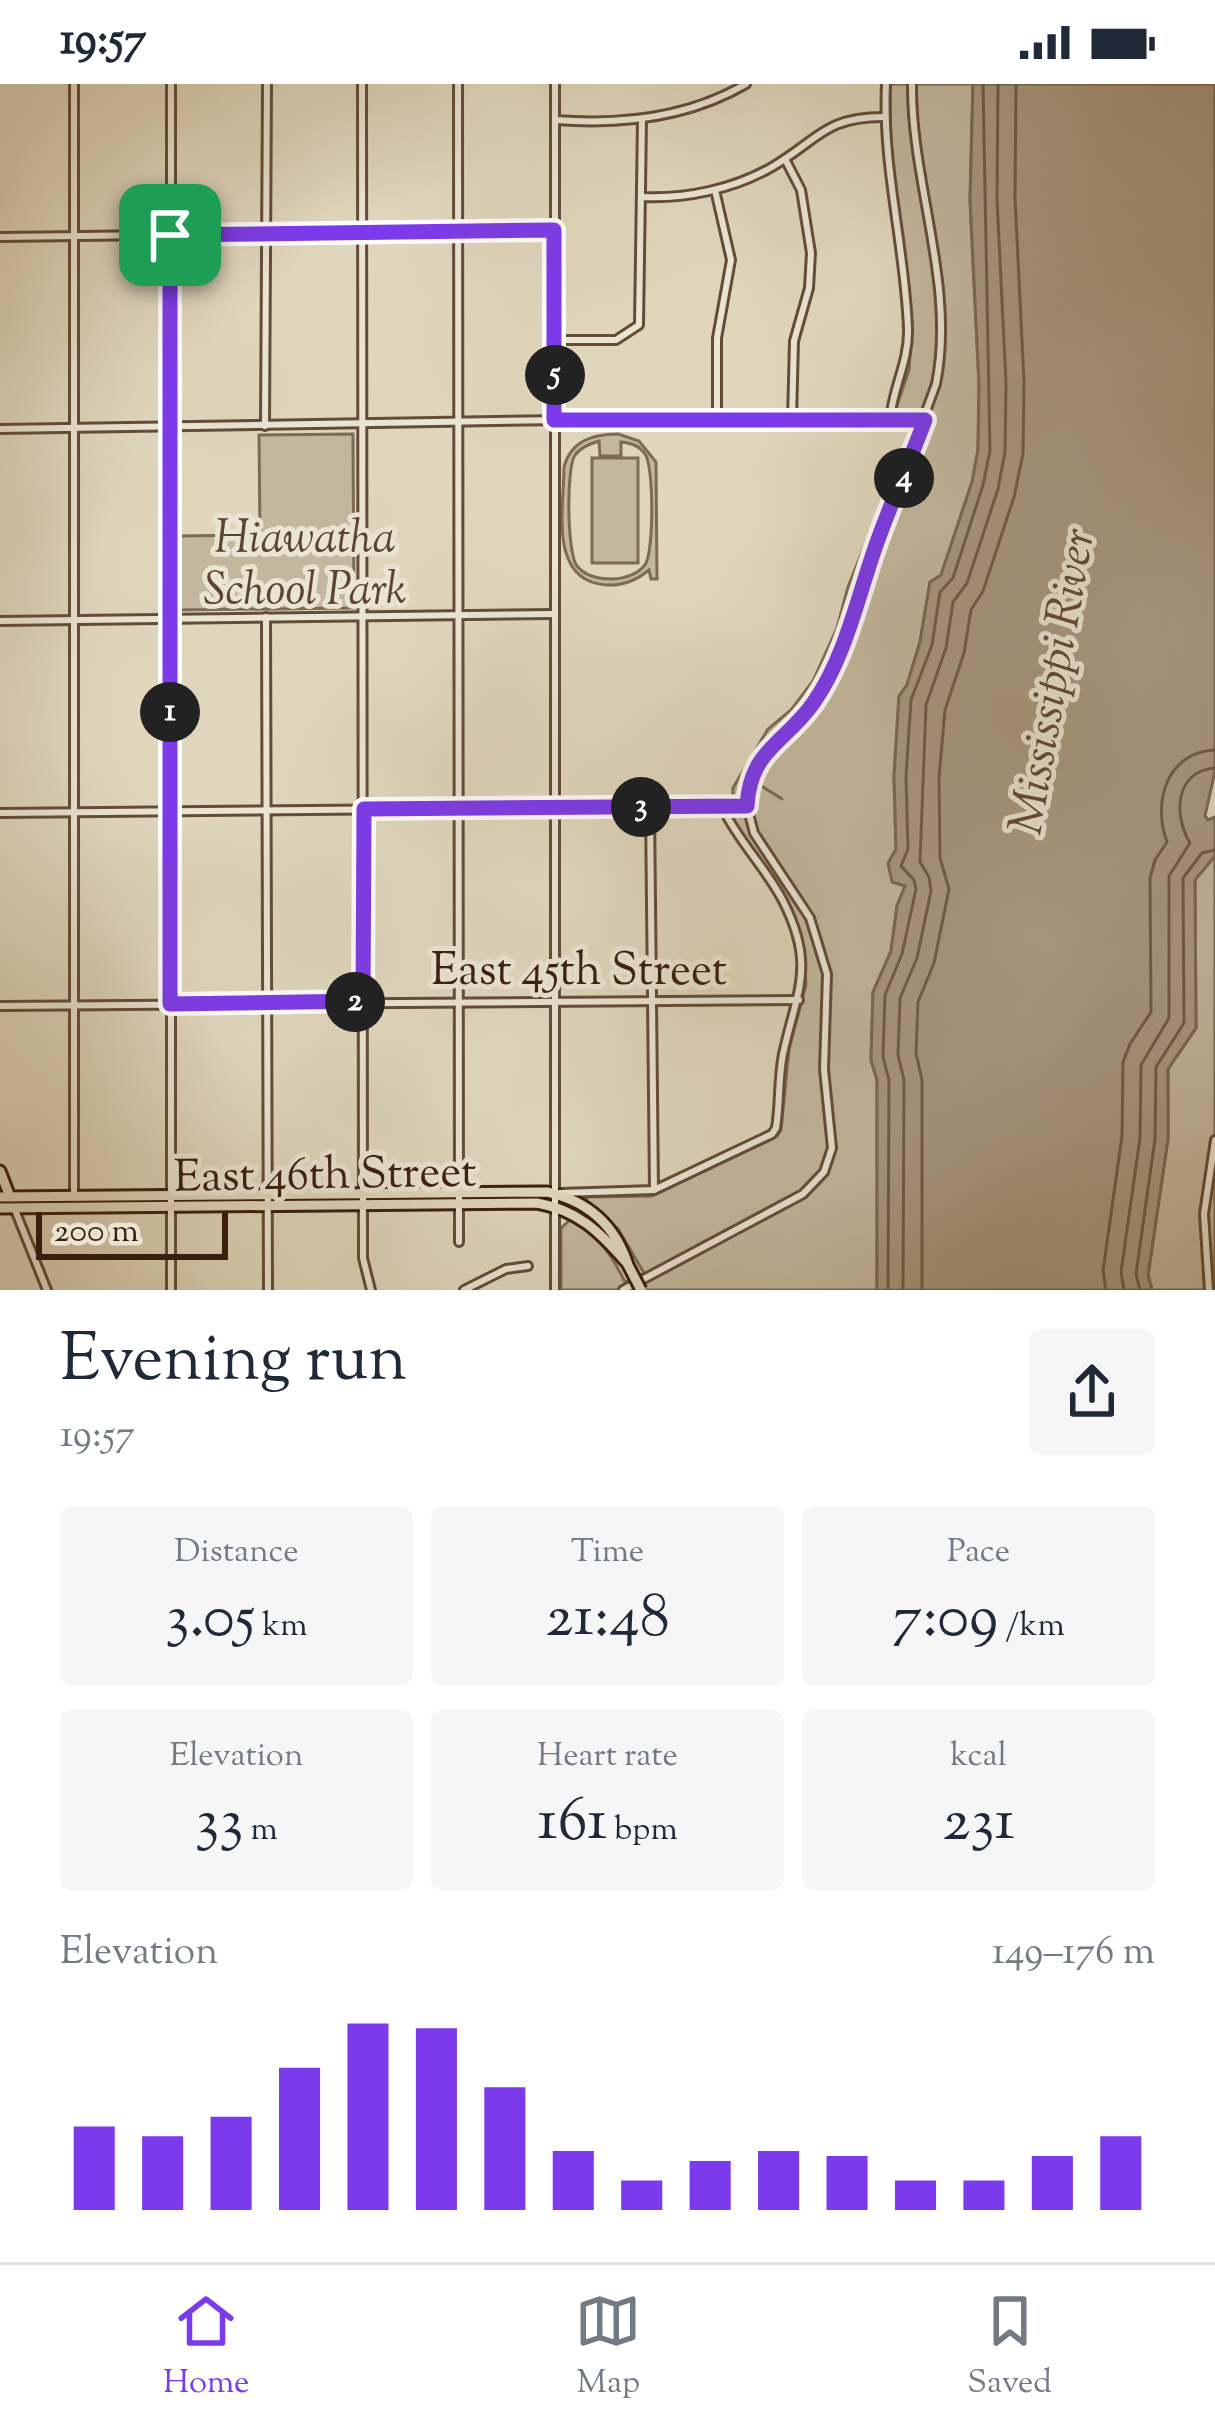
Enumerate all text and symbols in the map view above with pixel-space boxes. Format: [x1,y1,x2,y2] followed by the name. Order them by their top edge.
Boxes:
[60,10,146,75] text: 19:57
[119,184,221,286] pin
[137,202,203,268] icon: arrive
[525,345,585,405] pin: 5
[549,351,561,399] text: 5
[874,448,934,508] pin: 4
[896,454,912,502] text: 4
[204,508,406,625] park label: Hiawatha School Park
[995,523,1116,840] water label: Mississippi River
[140,682,200,742] pin: 1
[164,688,176,736] text: 1
[611,777,671,837] pin: 3
[634,783,648,831] text: 3
[431,941,727,1006] street label: East 45th Street
[325,972,385,1032] pin: 2
[347,978,363,1026] text: 2
[173,1142,477,1213] street label: East 46th Street
[36,1206,228,1259] scale bar
[54,1209,139,1257] text: 200 m
[60,1316,407,1411] text: Evening run
[1029,1329,1155,1455] button: share
[60,1409,135,1465] text: 19:57
[174,1529,299,1577] text: Distance
[571,1529,644,1577] text: Time
[947,1529,1010,1577] text: Pace
[165,1577,255,1664] text: 3.05
[545,1577,670,1664] text: 21:48
[892,1577,998,1664] text: 7:09
[255,1603,308,1651] text: km
[998,1603,1065,1651] text: /km
[170,1733,303,1781] text: Elevation
[537,1733,678,1781] text: Heart rate
[950,1733,1007,1781] text: kcal
[195,1781,244,1868] text: 33
[537,1781,607,1868] text: 161
[942,1781,1015,1868] text: 231
[244,1807,278,1855] text: m
[607,1807,678,1855] text: bpm
[60,1926,218,1982] text: Elevation
[992,1926,1155,1982] text: 149–176 m
[163,2288,249,2408] tab: Home
[575,2288,641,2408] tab: Map
[967,2288,1052,2408] tab: Saved

